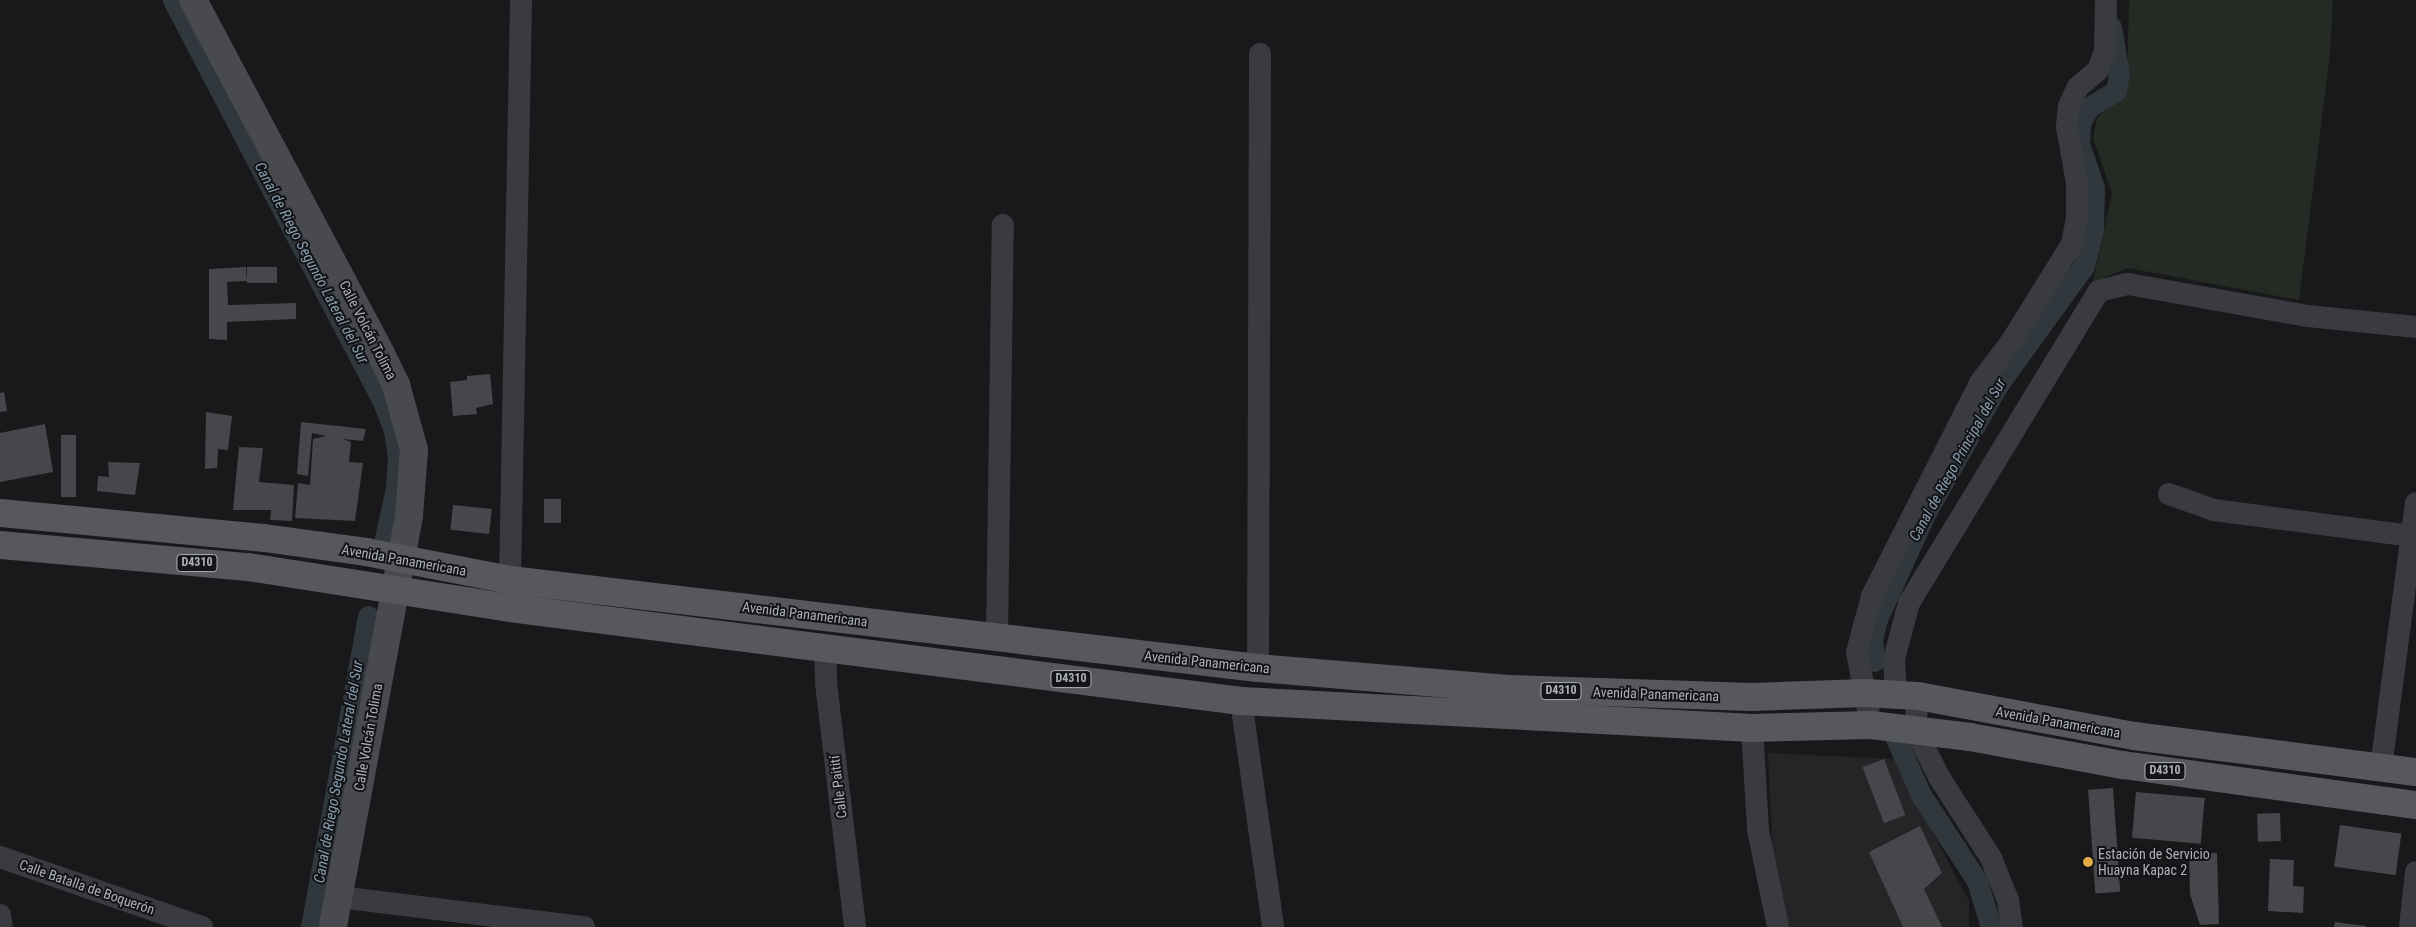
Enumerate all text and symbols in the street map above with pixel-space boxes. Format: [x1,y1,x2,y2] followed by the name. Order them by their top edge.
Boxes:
[250,159,372,367] water label: Canal de Riego Segundo Lateral del Sur
[336,278,400,382] street label: Calle Volcán Tolima
[1906,376,2010,544] water label: Canal de Riego Principal del Sur
[340,541,468,579] street label: Avenida Panamericana
[176,554,218,572] road number: D4310
[741,598,869,630] street label: Avenida Panamericana
[1143,647,1271,677] street label: Avenida Panamericana
[311,659,367,885] water label: Canal de Riego Segundo Lateral del Sur
[1050,670,1092,689] road number: D4310
[1540,681,1582,700] road number: D4310
[350,682,386,792] street label: Calle Volcán Tolima
[1593,683,1719,705] street label: Avenida Panamericana
[1994,703,2122,741] street label: Avenida Panamericana
[826,755,850,819] street label: Calle Paitití
[2144,761,2186,780] road number: D4310
[2098,846,2210,879] place label: Estación de Servicio Huayna Kapac 2
[17,856,157,918] street label: Calle Batalla de Boquerón
[2082,856,2094,868] marker: Estación de Servicio Huayna Kapac 2

